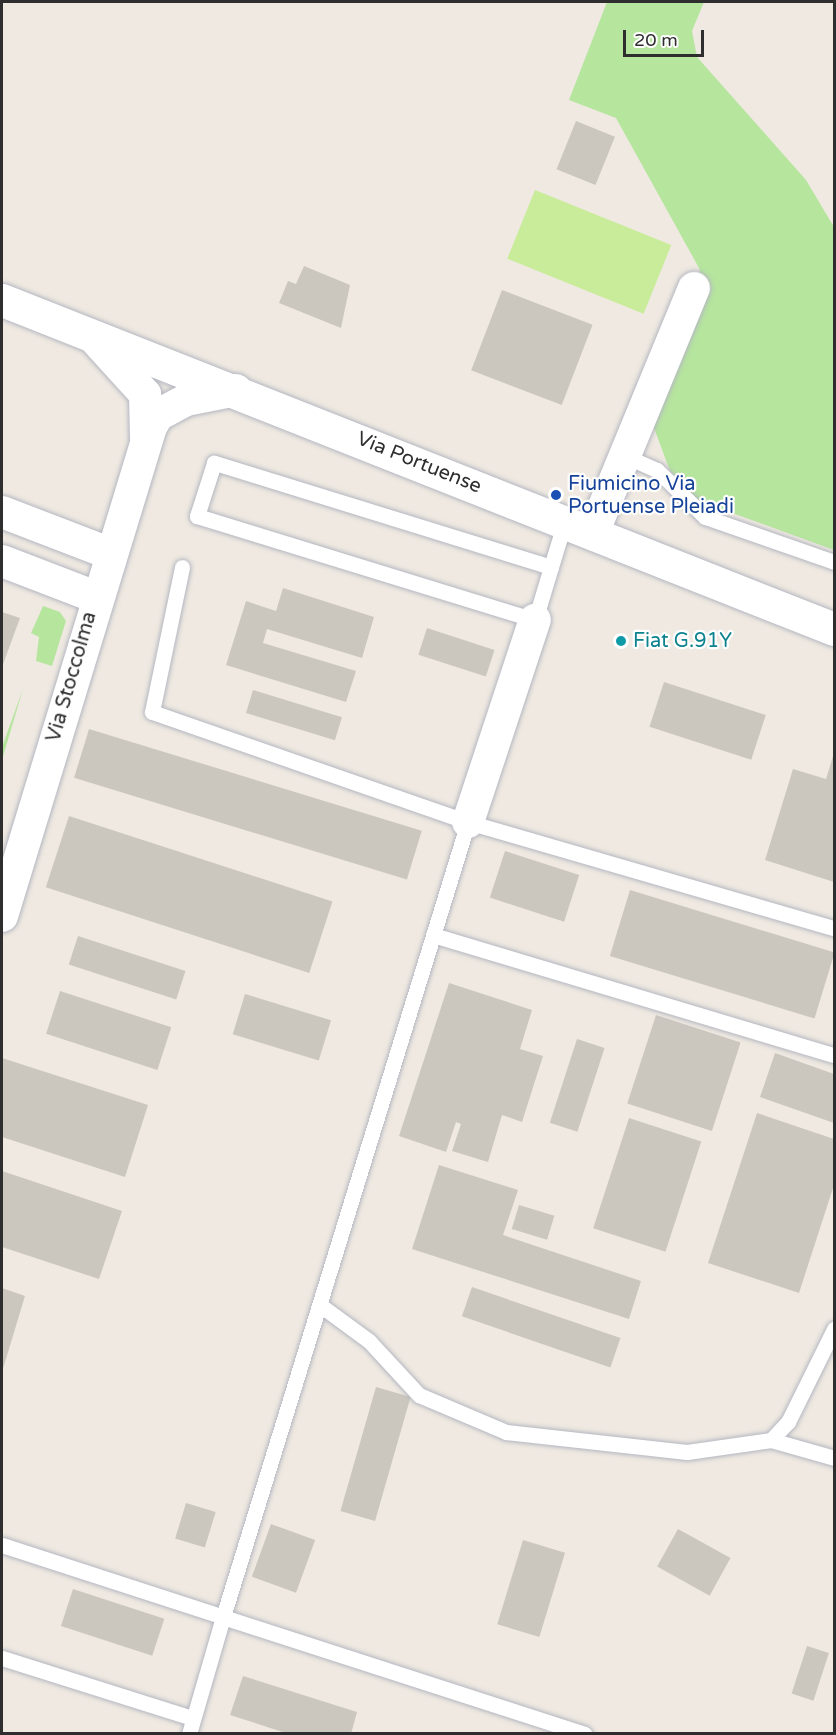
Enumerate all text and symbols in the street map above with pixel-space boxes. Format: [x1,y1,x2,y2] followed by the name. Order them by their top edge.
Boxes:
[626,18,707,56] scale bar
[634,29,678,51] text: 20 m
[353,427,485,499] street label: Via Portuense
[568,472,734,519] place label: Fiumicino Via Portuense Pleiadi
[549,488,563,502] marker: Fiumicino Via Portuense Pleiadi
[42,609,102,745] street label: Via Stoccolma
[633,629,732,653] place label: Fiat G.91Y
[614,634,628,648] marker: Fiat G.91Y

